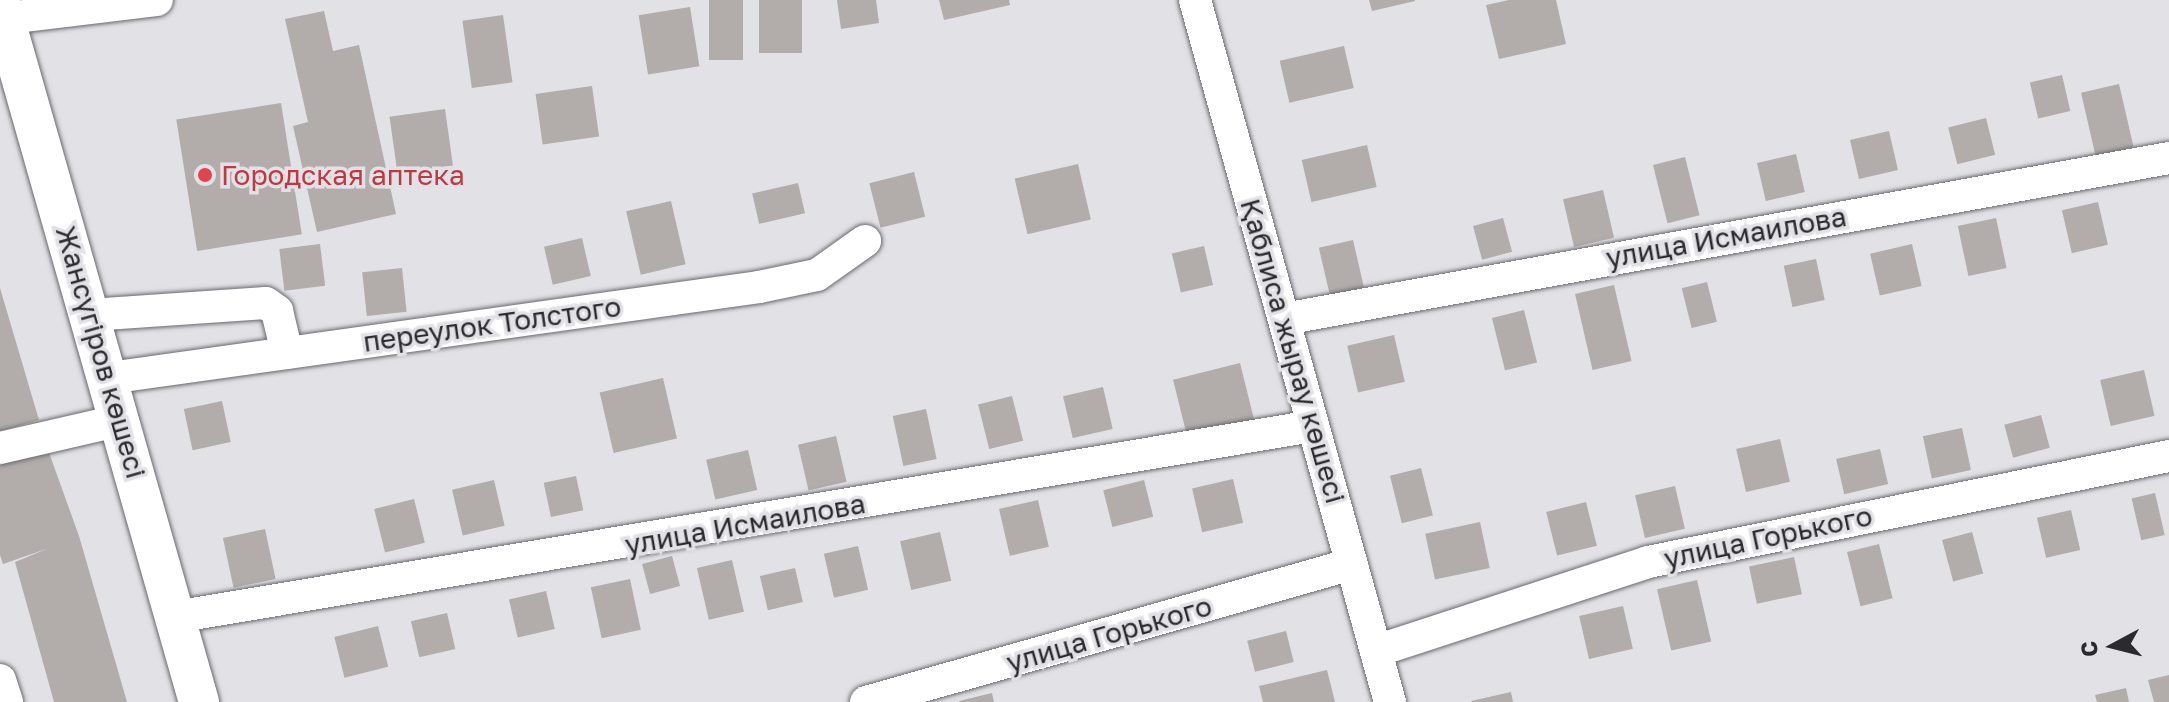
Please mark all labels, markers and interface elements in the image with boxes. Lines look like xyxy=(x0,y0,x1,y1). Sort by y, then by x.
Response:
place label: Городская аптека xyxy=(221,158,465,192)
marker: Городская аптека xyxy=(196,166,214,184)
street label: Қаблиса жырау көшесі xyxy=(1233,195,1353,507)
street label: улица Исмаилова xyxy=(1603,199,1849,275)
street label: Жансүгіров көшесі xyxy=(49,222,153,482)
street label: переулок Толстого xyxy=(361,289,623,359)
street label: улица Исмаилова xyxy=(622,486,868,562)
street label: улица Горького xyxy=(1661,499,1875,575)
street label: улица Горького xyxy=(1002,589,1216,679)
north arrow xyxy=(2073,606,2153,686)
text: С xyxy=(2074,640,2103,658)

